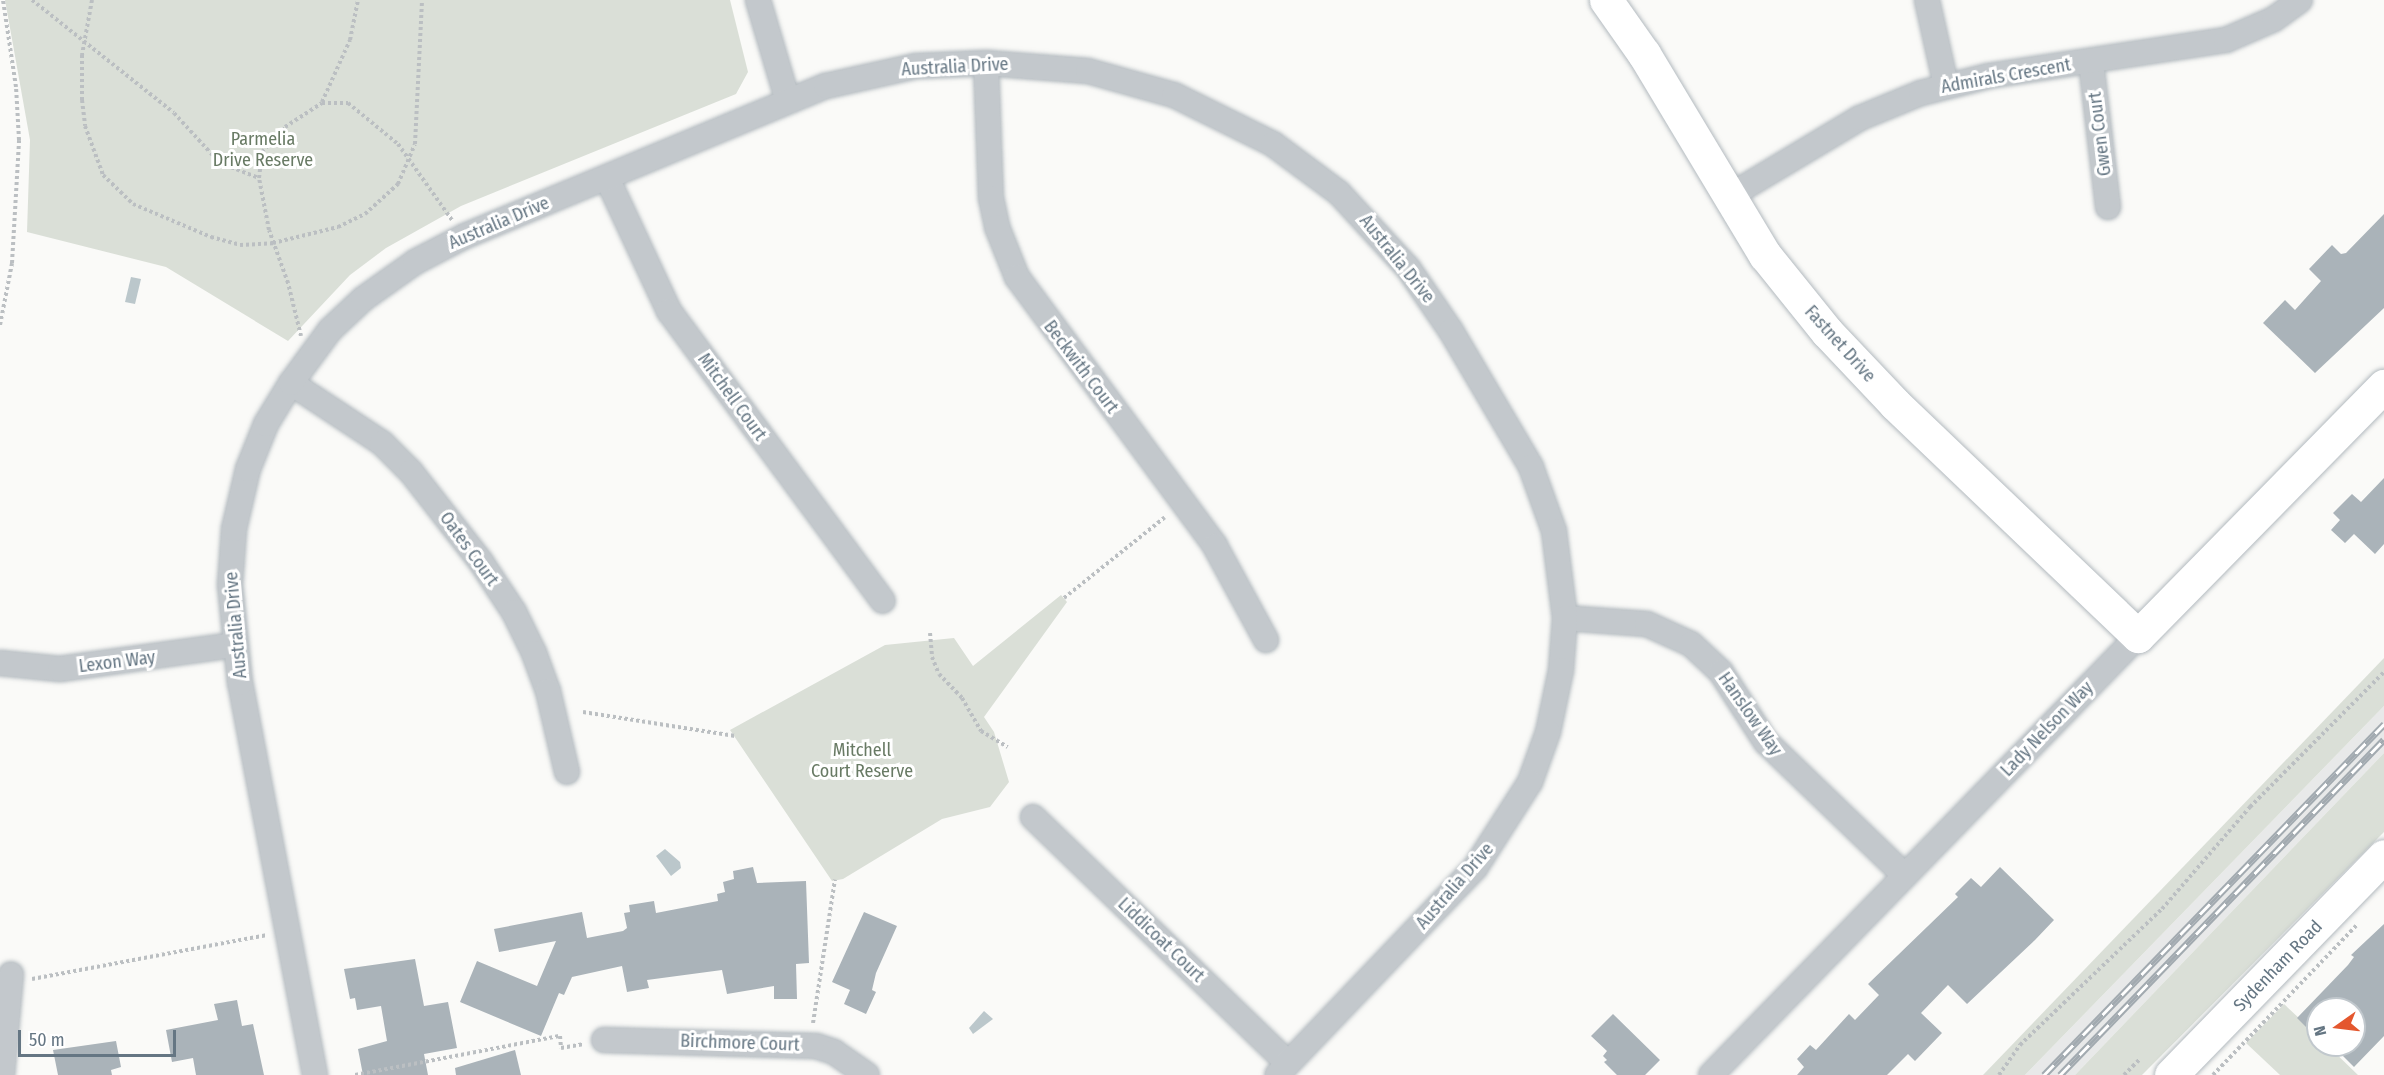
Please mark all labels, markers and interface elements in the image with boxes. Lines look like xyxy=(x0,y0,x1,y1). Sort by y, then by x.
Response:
street label: Australia Drive xyxy=(901,53,1009,81)
street label: Admirals Crescent xyxy=(1939,54,2073,98)
street label: Gwen Court xyxy=(2084,91,2116,177)
park label: Parmelia Drive Reserve xyxy=(213,129,313,172)
street label: Australia Drive xyxy=(445,192,553,254)
street label: Australia Drive xyxy=(1355,211,1439,307)
street label: Fastnet Drive xyxy=(1800,301,1880,387)
street label: Beckwith Court xyxy=(1039,316,1123,418)
street label: Mitchell Court xyxy=(693,349,771,445)
street label: Oates Court xyxy=(435,508,503,590)
street label: Australia Drive xyxy=(221,571,251,679)
street label: Lexon Way xyxy=(78,647,156,677)
street label: Hanslow Way xyxy=(1713,668,1787,760)
street label: Lady Nelson Way xyxy=(1996,677,2098,781)
park label: Mitchell Court Reserve xyxy=(811,740,913,783)
street label: Australia Drive xyxy=(1412,838,1498,934)
street label: Liddicoat Court xyxy=(1113,893,1209,987)
street label: Sydenham Road xyxy=(2229,916,2327,1016)
north arrow xyxy=(2306,997,2366,1057)
scale bar xyxy=(21,1018,178,1056)
text: N xyxy=(2310,1024,2330,1038)
text: 50 m xyxy=(29,1029,65,1051)
street label: Birchmore Court xyxy=(680,1030,800,1056)

